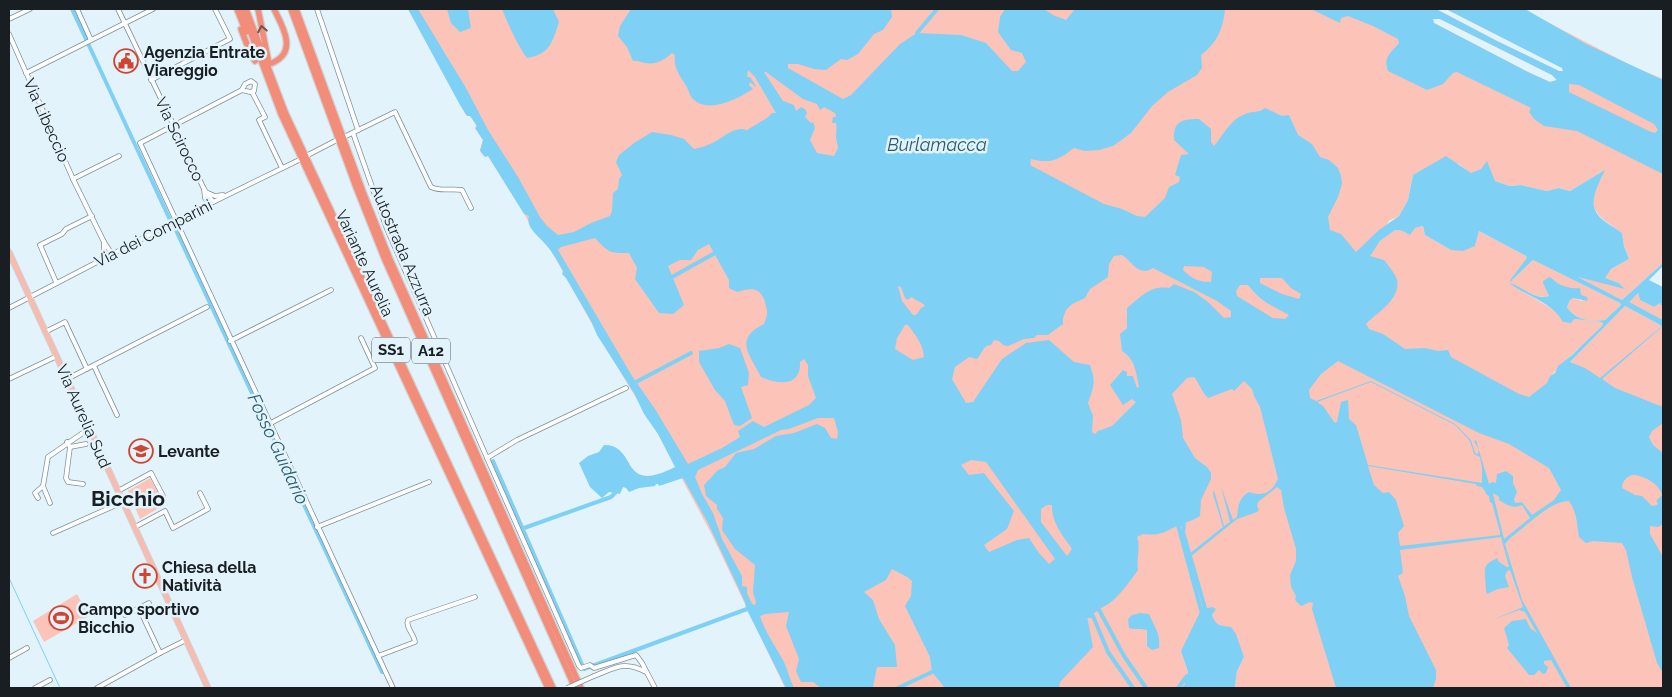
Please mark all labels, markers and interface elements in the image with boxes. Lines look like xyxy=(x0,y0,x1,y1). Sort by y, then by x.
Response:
one-way arrow xyxy=(258,24,268,33)
place label: Agenzia Entrate Viareggio xyxy=(144,43,266,80)
public building icon: Agenzia Entrate Viareggio xyxy=(113,48,139,74)
street label: Via Libeccio xyxy=(20,75,73,165)
street label: Via Scirocco xyxy=(151,94,208,184)
water label: Burlamacca xyxy=(887,134,987,155)
street label: Autostrada Azzurra xyxy=(366,182,439,319)
street label: Via dei Comparini xyxy=(91,196,215,271)
street label: Variante Aurelia xyxy=(332,207,398,320)
road number: SS1 xyxy=(372,338,410,362)
road number: A12 xyxy=(412,338,450,364)
street label: Via Aurelia Sud xyxy=(52,361,115,471)
water label: Fosso Guidario xyxy=(244,390,313,508)
school or university icon: Levante xyxy=(128,438,154,464)
place label: Levante xyxy=(158,442,220,461)
district label: Bicchio xyxy=(91,486,165,511)
place label: Chiesa della Natività xyxy=(162,558,256,595)
church icon: Chiesa della Natività xyxy=(132,563,158,589)
place label: Campo sportivo Bicchio xyxy=(78,600,199,637)
sports icon: Campo sportivo Bicchio xyxy=(48,605,74,631)

